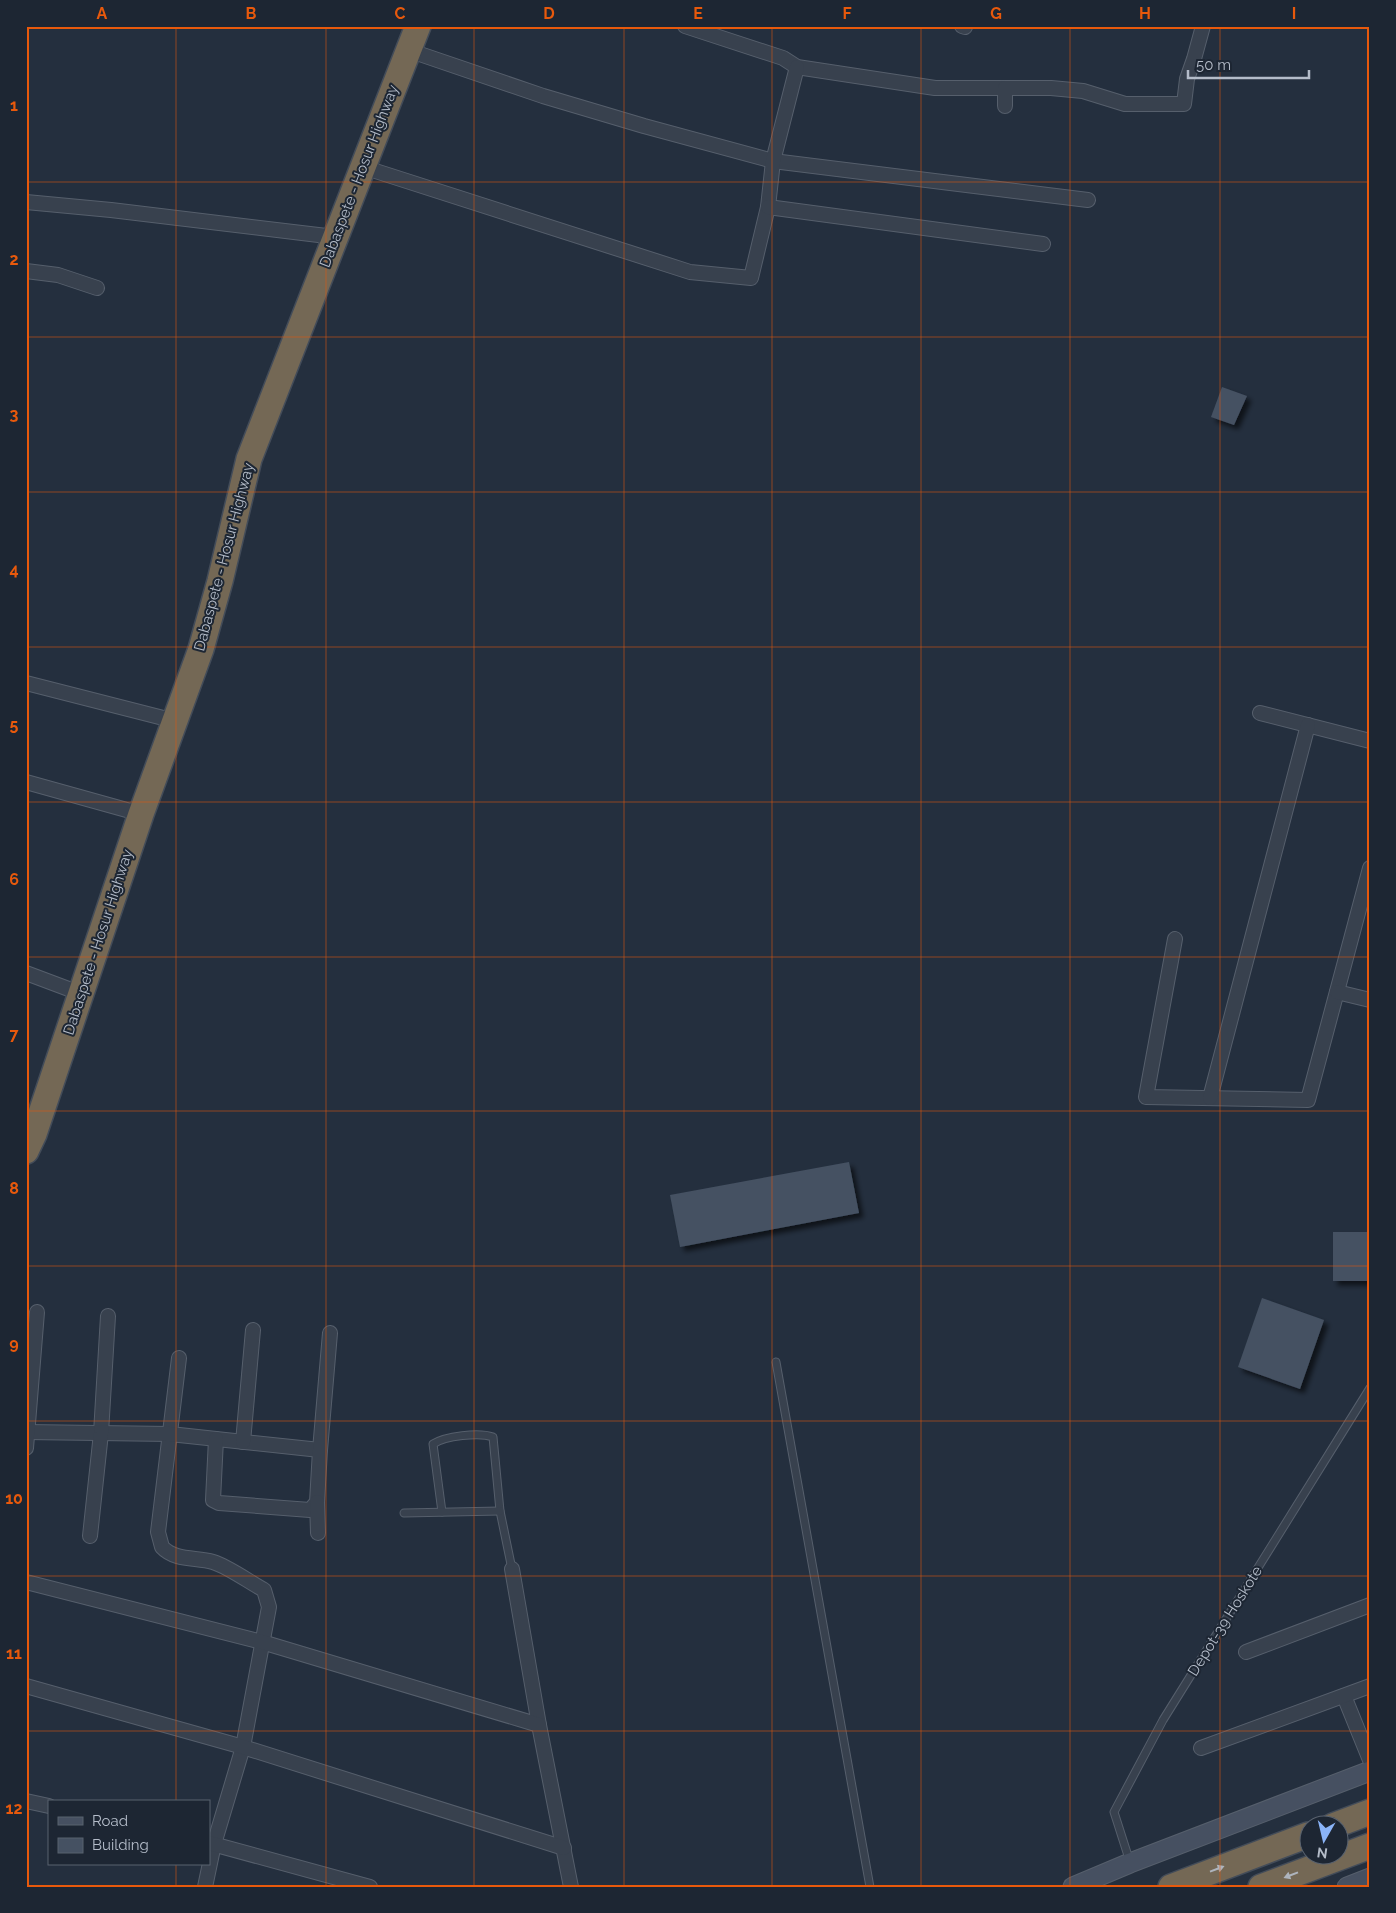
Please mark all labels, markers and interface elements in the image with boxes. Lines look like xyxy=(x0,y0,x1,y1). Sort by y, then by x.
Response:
text: A xyxy=(97,4,108,23)
text: B xyxy=(246,4,257,23)
text: C xyxy=(395,4,406,23)
text: D xyxy=(543,4,555,23)
text: E xyxy=(693,4,703,23)
text: F xyxy=(842,4,852,23)
text: G xyxy=(990,4,1002,23)
text: H xyxy=(1139,4,1151,23)
text: I xyxy=(1292,4,1296,23)
scale bar xyxy=(1188,48,1310,80)
text: 50 m xyxy=(1196,56,1231,74)
street label: Dabaspete - Hosur Highway xyxy=(316,82,402,270)
text: 1 xyxy=(10,96,18,115)
text: 2 xyxy=(9,250,19,269)
text: 3 xyxy=(10,405,19,424)
street label: Dabaspete - Hosur Highway xyxy=(190,461,258,653)
text: 4 xyxy=(9,560,19,579)
text: 5 xyxy=(10,715,19,734)
street label: Dabaspete - Hosur Highway xyxy=(59,847,137,1037)
text: 6 xyxy=(9,870,19,889)
text: 7 xyxy=(10,1025,19,1044)
text: 8 xyxy=(9,1179,19,1198)
text: 9 xyxy=(9,1334,19,1353)
text: 10 xyxy=(5,1489,23,1508)
street label: Depot-39 Hoskote xyxy=(1184,1563,1266,1679)
text: 11 xyxy=(6,1644,22,1663)
text: 12 xyxy=(6,1799,22,1818)
legend xyxy=(48,1800,210,1866)
text: Road xyxy=(92,1812,128,1830)
north arrow xyxy=(1298,1816,1348,1866)
text: Building xyxy=(92,1836,149,1854)
text: N xyxy=(1316,1844,1329,1862)
one-way arrow xyxy=(1210,1865,1224,1873)
one-way arrow xyxy=(1284,1872,1299,1879)

